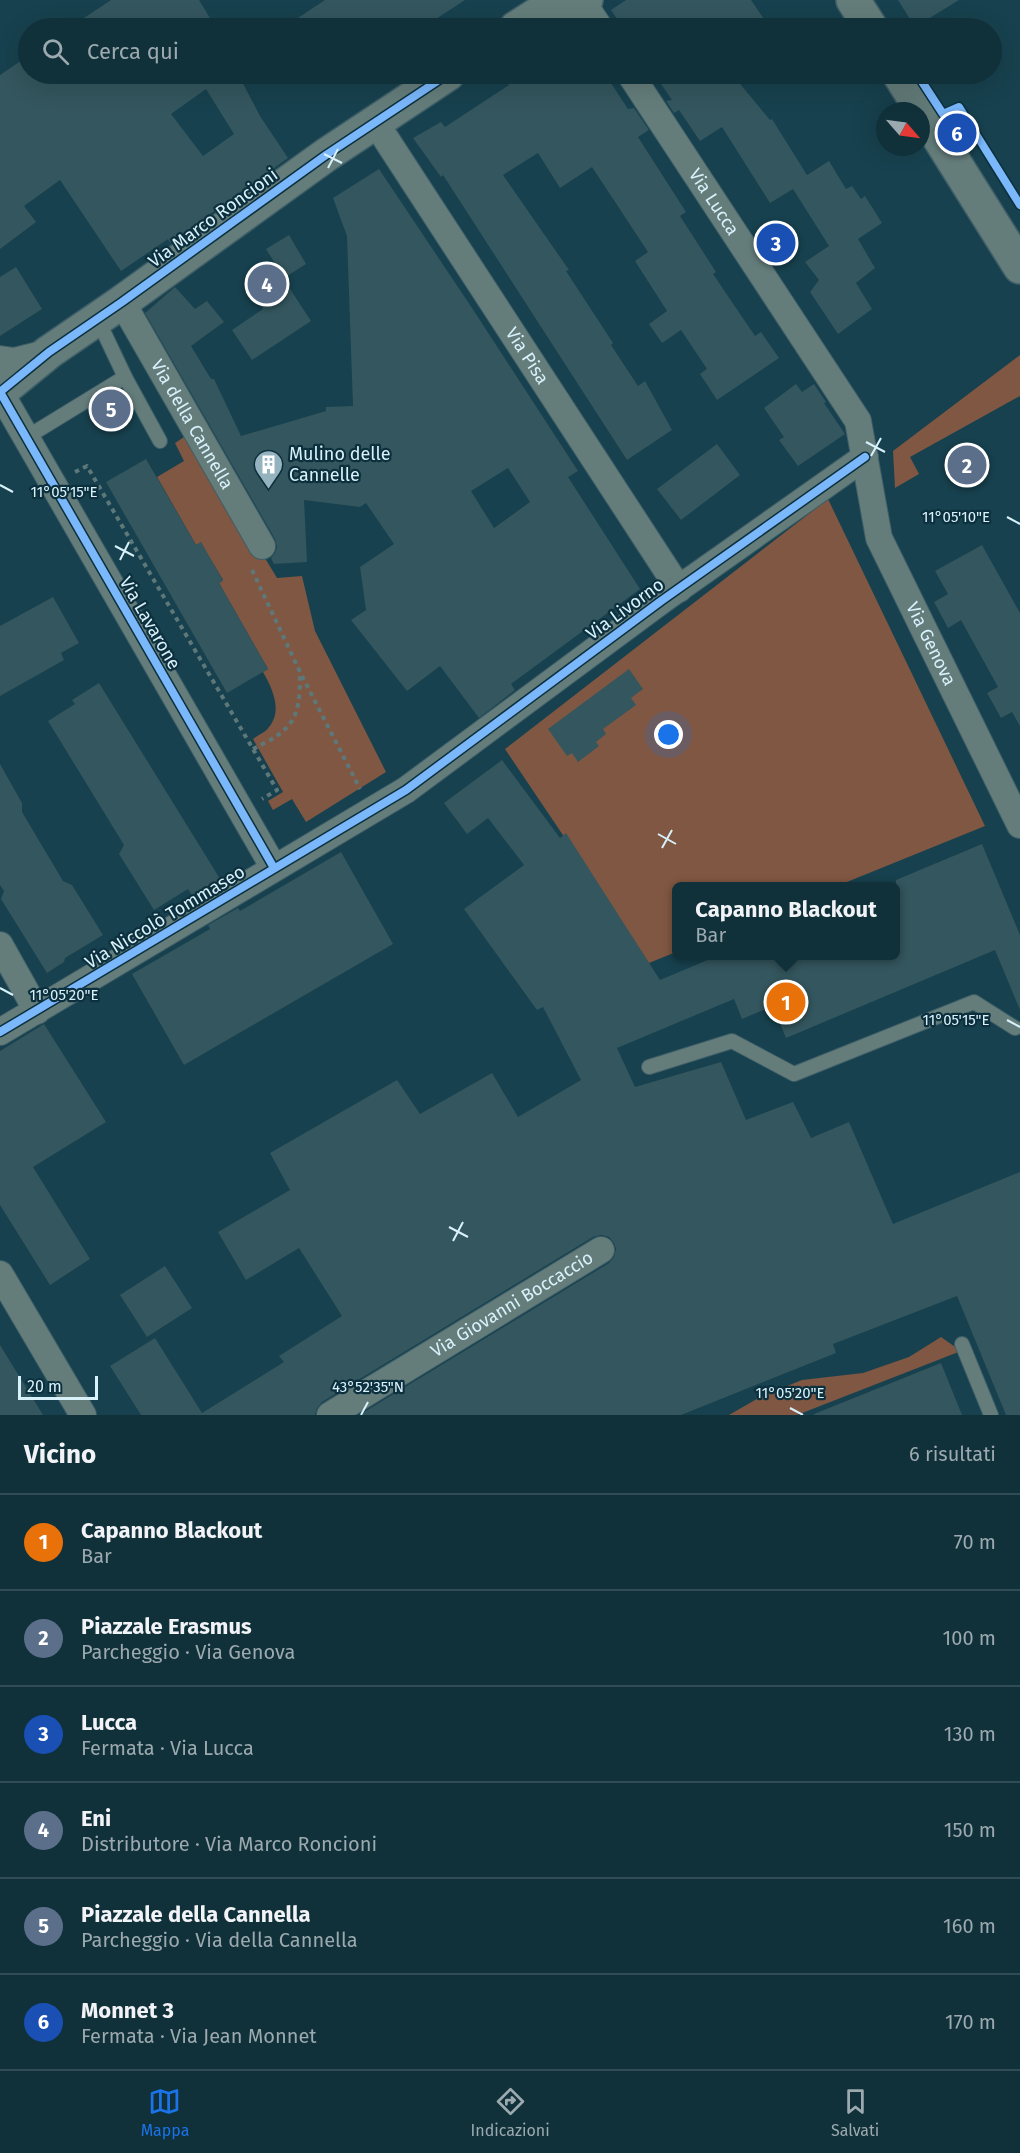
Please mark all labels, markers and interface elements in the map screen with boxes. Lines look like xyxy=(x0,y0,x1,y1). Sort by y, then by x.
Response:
search box xyxy=(18,18,1002,84)
icon: search xyxy=(39,35,72,68)
text: Cerca qui xyxy=(87,38,179,65)
north arrow xyxy=(876,102,930,156)
pin: 6 xyxy=(938,110,976,156)
street label: Via Marco Roncioni xyxy=(144,164,282,272)
street label: Via Lucca xyxy=(684,164,744,239)
pin: 3 xyxy=(756,220,796,266)
pin: 4 xyxy=(248,262,286,306)
street label: Via Pisa xyxy=(501,323,554,388)
street label: Via della Cannella xyxy=(146,355,238,493)
pin: 5 xyxy=(92,386,130,432)
pin: 2 xyxy=(948,442,986,488)
place label: Mulino delle Cannelle xyxy=(289,443,391,486)
building icon: Mulino delle Cannelle xyxy=(252,448,284,490)
text: 11°05'15"E xyxy=(31,483,97,501)
text: 11°05'10"E xyxy=(922,508,990,526)
street label: Via Lavarone xyxy=(115,573,185,673)
street label: Via Livorno xyxy=(582,573,668,645)
street label: Via Genova xyxy=(901,598,961,689)
your location xyxy=(654,720,683,749)
street label: Via Niccolò Tommaseo xyxy=(81,861,249,973)
popup xyxy=(672,882,900,960)
text: Capanno Blackout xyxy=(695,896,877,923)
text: Bar xyxy=(695,923,726,947)
pin: 1 xyxy=(766,980,806,1024)
text: 11°05'20"E xyxy=(29,986,99,1004)
text: 11°05'15"E xyxy=(923,1011,989,1029)
street label: Via Giovanni Boccaccio xyxy=(427,1246,597,1362)
scale bar xyxy=(18,1373,98,1400)
text: 20 m xyxy=(27,1377,62,1396)
text: 43°52'35"N xyxy=(332,1378,404,1396)
text: 11°05'20"E xyxy=(755,1384,825,1402)
text: Vicino xyxy=(24,1439,96,1470)
text: 6 risultati xyxy=(909,1442,996,1466)
text: Capanno Blackout xyxy=(81,1517,262,1544)
text: 1 xyxy=(39,1530,48,1554)
text: 70 m xyxy=(954,1530,996,1554)
text: Bar xyxy=(81,1544,112,1568)
text: Piazzale Erasmus xyxy=(81,1613,252,1640)
text: 2 xyxy=(38,1626,49,1650)
text: 100 m xyxy=(943,1626,996,1650)
text: Parcheggio · Via Genova xyxy=(81,1640,295,1664)
text: Lucca xyxy=(81,1709,137,1736)
text: 3 xyxy=(38,1722,49,1746)
text: 130 m xyxy=(944,1722,996,1746)
text: Fermata · Via Lucca xyxy=(81,1736,254,1760)
text: Eni xyxy=(81,1805,111,1832)
text: 4 xyxy=(38,1818,49,1842)
text: 150 m xyxy=(944,1818,996,1842)
text: Distributore · Via Marco Roncioni xyxy=(81,1832,377,1856)
text: Piazzale della Cannella xyxy=(81,1901,311,1928)
text: 5 xyxy=(38,1914,49,1938)
text: 160 m xyxy=(943,1914,996,1938)
text: Parcheggio · Via della Cannella xyxy=(81,1928,358,1952)
text: Monnet 3 xyxy=(81,1997,174,2024)
text: 6 xyxy=(38,2010,49,2034)
text: 170 m xyxy=(945,2010,996,2034)
text: Fermata · Via Jean Monnet xyxy=(81,2024,317,2048)
tab: Mappa xyxy=(141,2085,189,2140)
tab: Indicazioni xyxy=(471,2085,550,2140)
tab: Salvati xyxy=(831,2085,879,2140)

